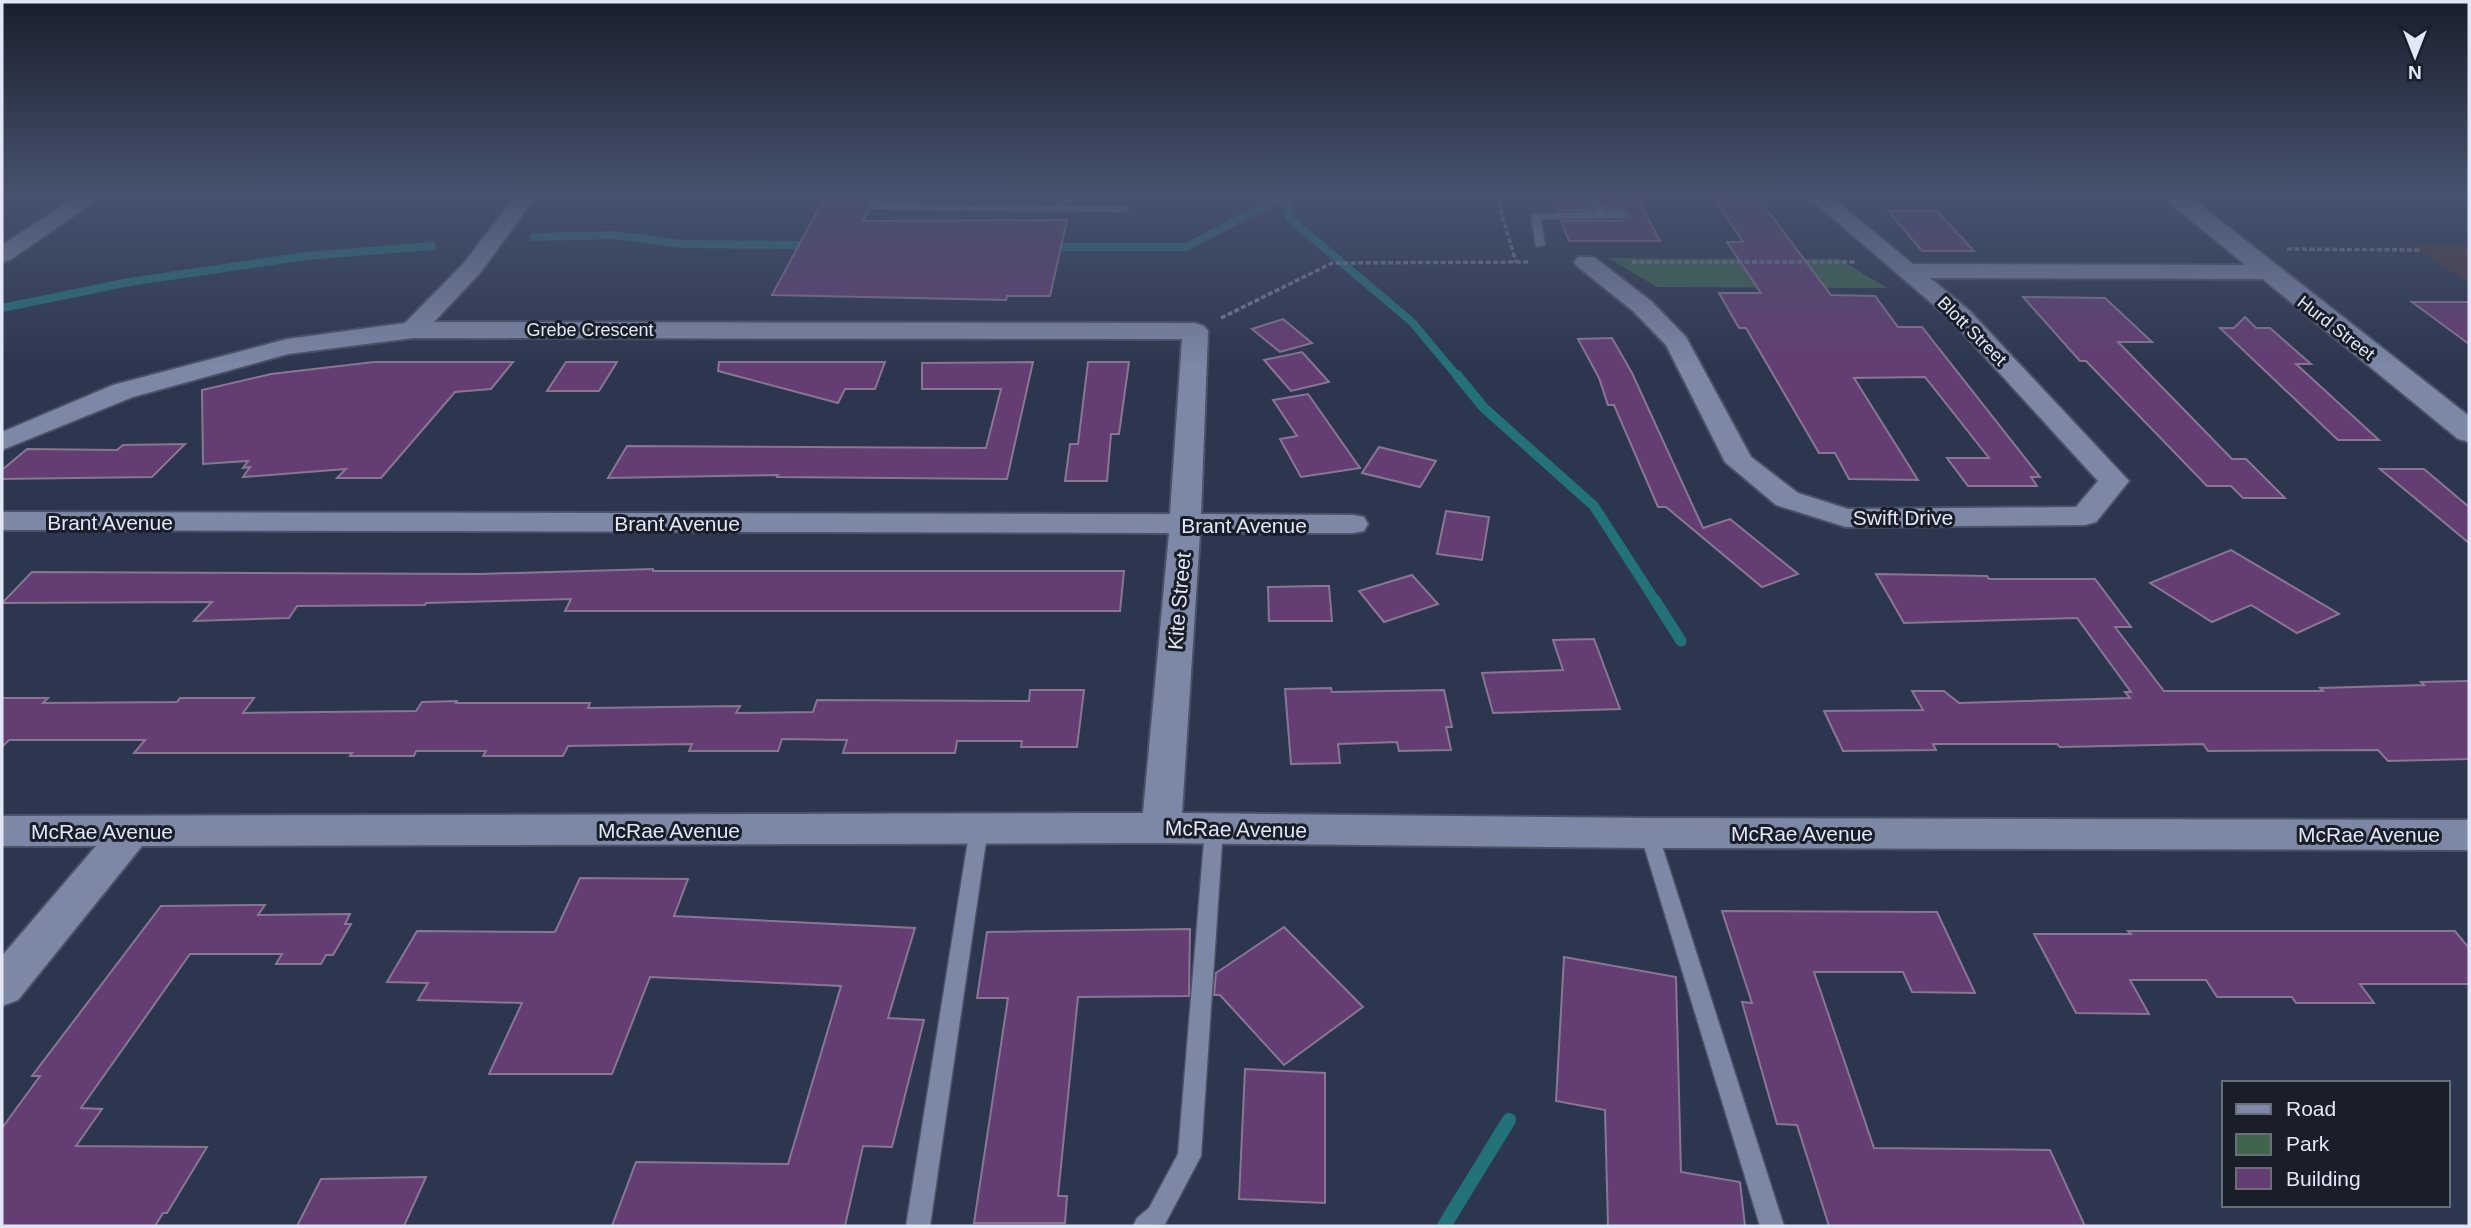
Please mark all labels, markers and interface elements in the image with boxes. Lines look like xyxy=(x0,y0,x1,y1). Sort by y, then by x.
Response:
north arrow xyxy=(2380,21,2450,91)
text: N xyxy=(2408,62,2422,83)
street label: Blott Street xyxy=(1933,292,2011,370)
street label: Hurd Street xyxy=(2294,292,2378,364)
street label: Grebe Crescent xyxy=(526,320,654,340)
street label: Swift Drive xyxy=(1853,506,1953,529)
street label: Brant Avenue xyxy=(47,511,173,534)
street label: Brant Avenue xyxy=(614,512,740,535)
street label: Brant Avenue xyxy=(1181,514,1307,537)
street label: Kite Street xyxy=(1163,551,1195,651)
street label: McRae Avenue xyxy=(1165,816,1307,842)
street label: McRae Avenue xyxy=(598,819,740,842)
street label: McRae Avenue xyxy=(31,820,173,843)
street label: McRae Avenue xyxy=(1731,822,1873,845)
street label: McRae Avenue xyxy=(2298,823,2440,846)
legend xyxy=(2222,1081,2450,1207)
text: Road xyxy=(2286,1097,2336,1120)
text: Park xyxy=(2286,1132,2330,1155)
text: Building xyxy=(2286,1167,2361,1190)

